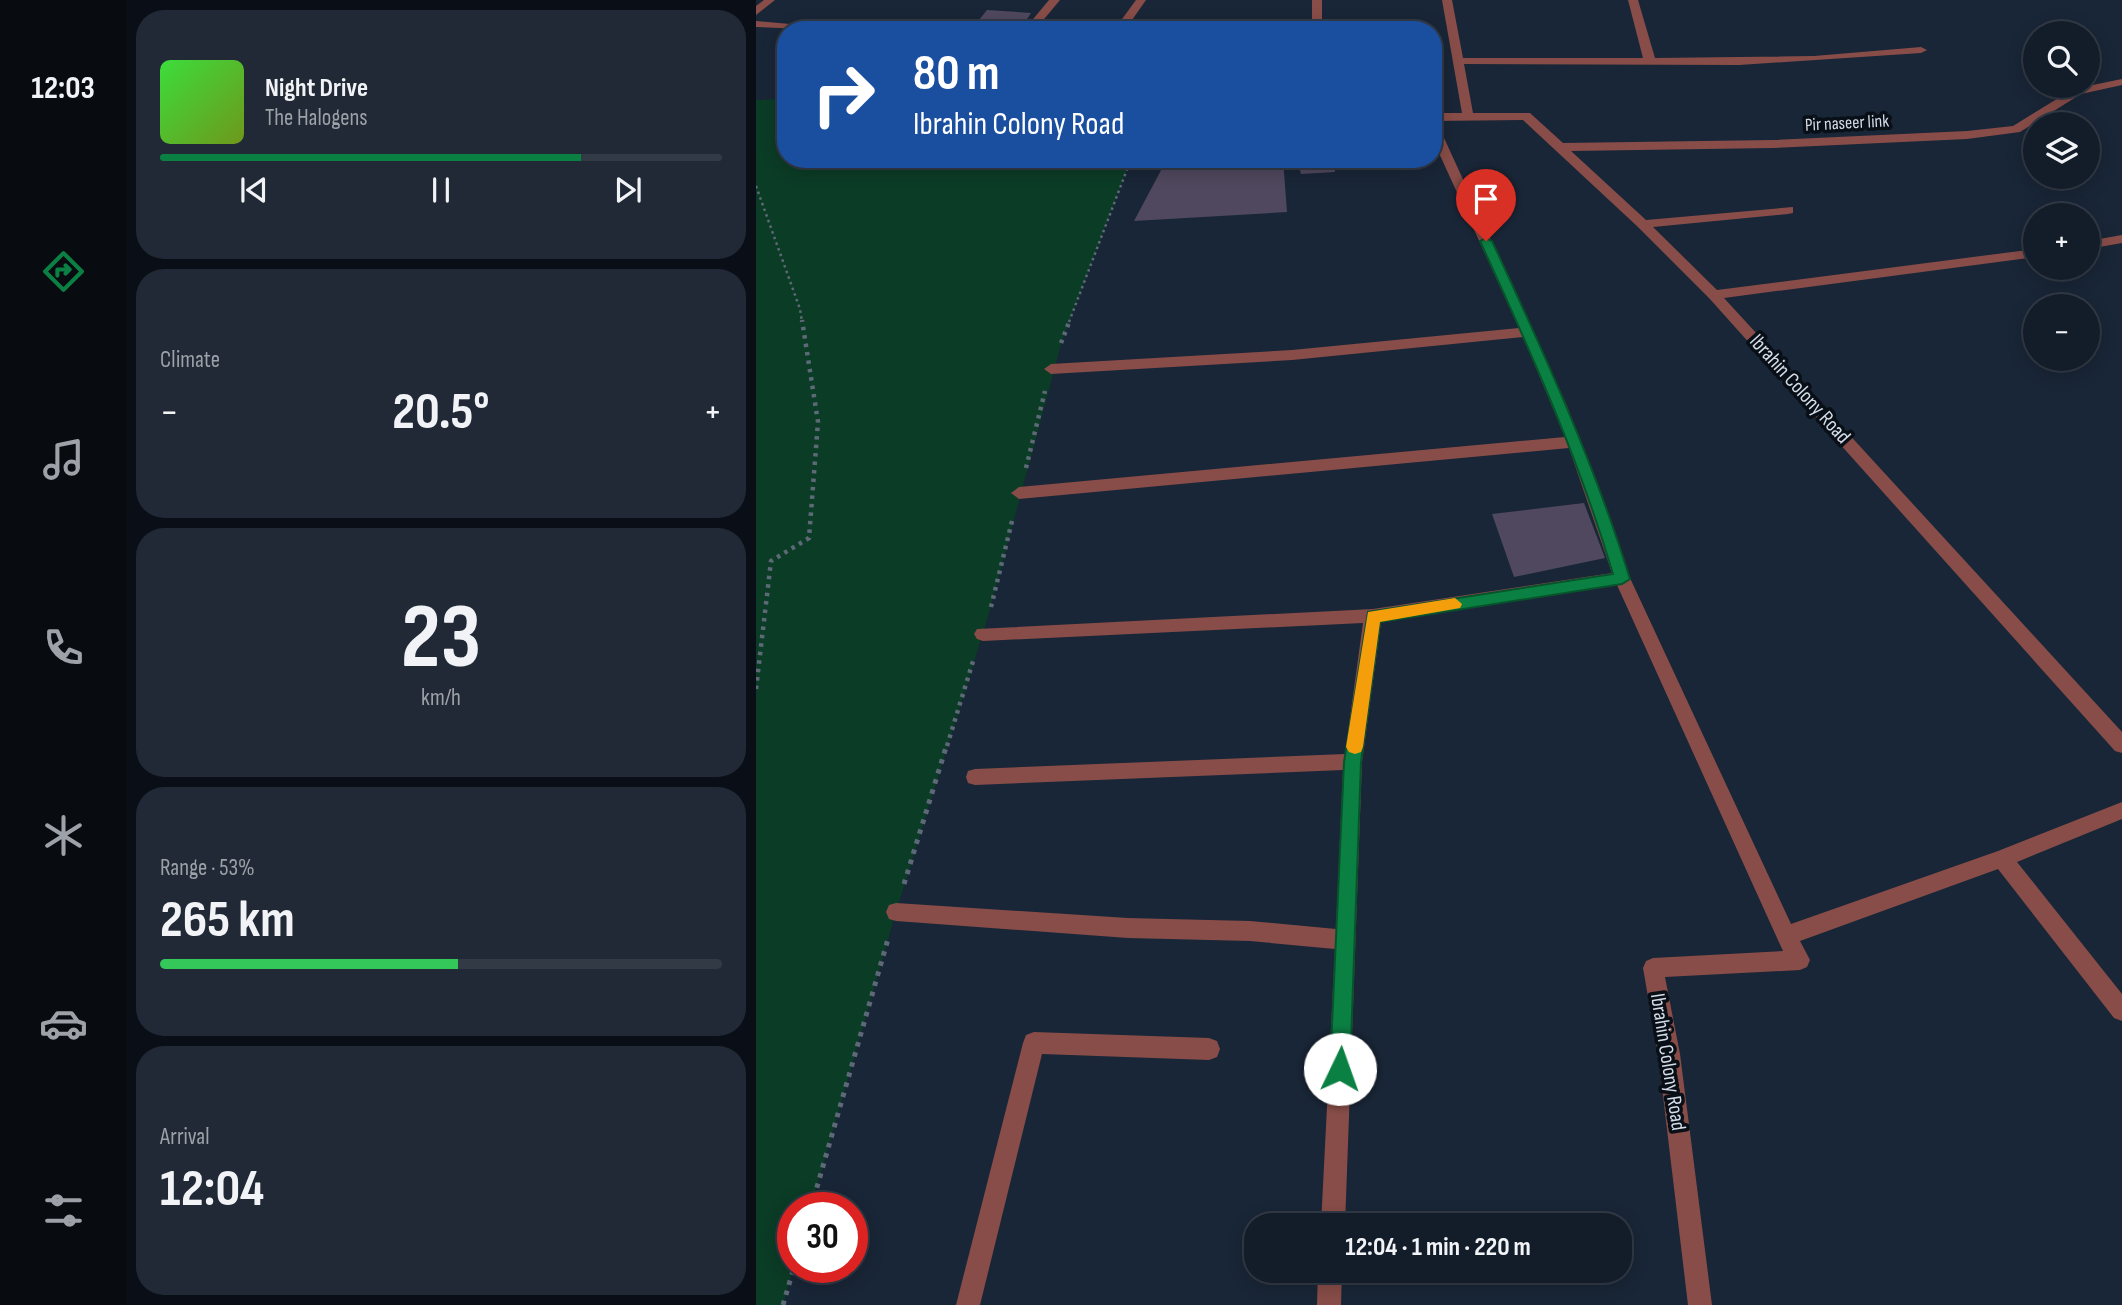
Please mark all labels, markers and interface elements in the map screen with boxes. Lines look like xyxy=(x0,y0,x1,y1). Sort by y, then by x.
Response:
map controls xyxy=(2023,21,2100,371)
button: search xyxy=(2023,21,2100,98)
text: 80 m xyxy=(913,45,1000,104)
icon: right xyxy=(798,49,889,140)
text: 12:03 xyxy=(31,69,95,108)
text: Night Drive xyxy=(265,73,368,104)
text: The Halogens xyxy=(265,104,368,132)
text: Ibrahin Colony Road xyxy=(913,105,1124,144)
street label: Pir naseer link xyxy=(1804,110,1890,136)
button: layers xyxy=(2023,112,2100,189)
pin xyxy=(1456,169,1516,241)
icon: previous xyxy=(235,171,273,209)
icon: pause xyxy=(422,171,460,209)
icon: next xyxy=(609,171,647,209)
icon: arrive xyxy=(1467,180,1505,218)
button: + xyxy=(2023,203,2100,280)
icon: directions xyxy=(39,247,88,296)
button: − xyxy=(2023,294,2100,371)
street label: Ibrahin Colony Road xyxy=(1744,329,1856,449)
text: Climate xyxy=(160,346,220,374)
text: 20.5° xyxy=(392,381,490,444)
text: − xyxy=(160,390,179,435)
text: + xyxy=(703,390,722,435)
icon: music xyxy=(39,435,88,484)
text: 23 xyxy=(401,584,481,693)
icon: phone xyxy=(39,623,88,672)
text: km/h xyxy=(421,684,461,712)
icon: climate xyxy=(39,811,88,860)
text: Range · 53% xyxy=(160,854,255,882)
text: 265 km xyxy=(160,889,295,952)
street label: Ibrahin Colony Road xyxy=(1645,992,1691,1132)
icon: car xyxy=(39,999,88,1048)
position arrow xyxy=(1303,1032,1377,1106)
text: Arrival xyxy=(160,1123,209,1151)
text: 12:04 xyxy=(160,1158,264,1221)
icon: filters xyxy=(39,1186,88,1235)
speed limit sign: 30 xyxy=(777,1192,868,1283)
text: 12:04 · 1 min · 220 m xyxy=(1345,1232,1531,1263)

